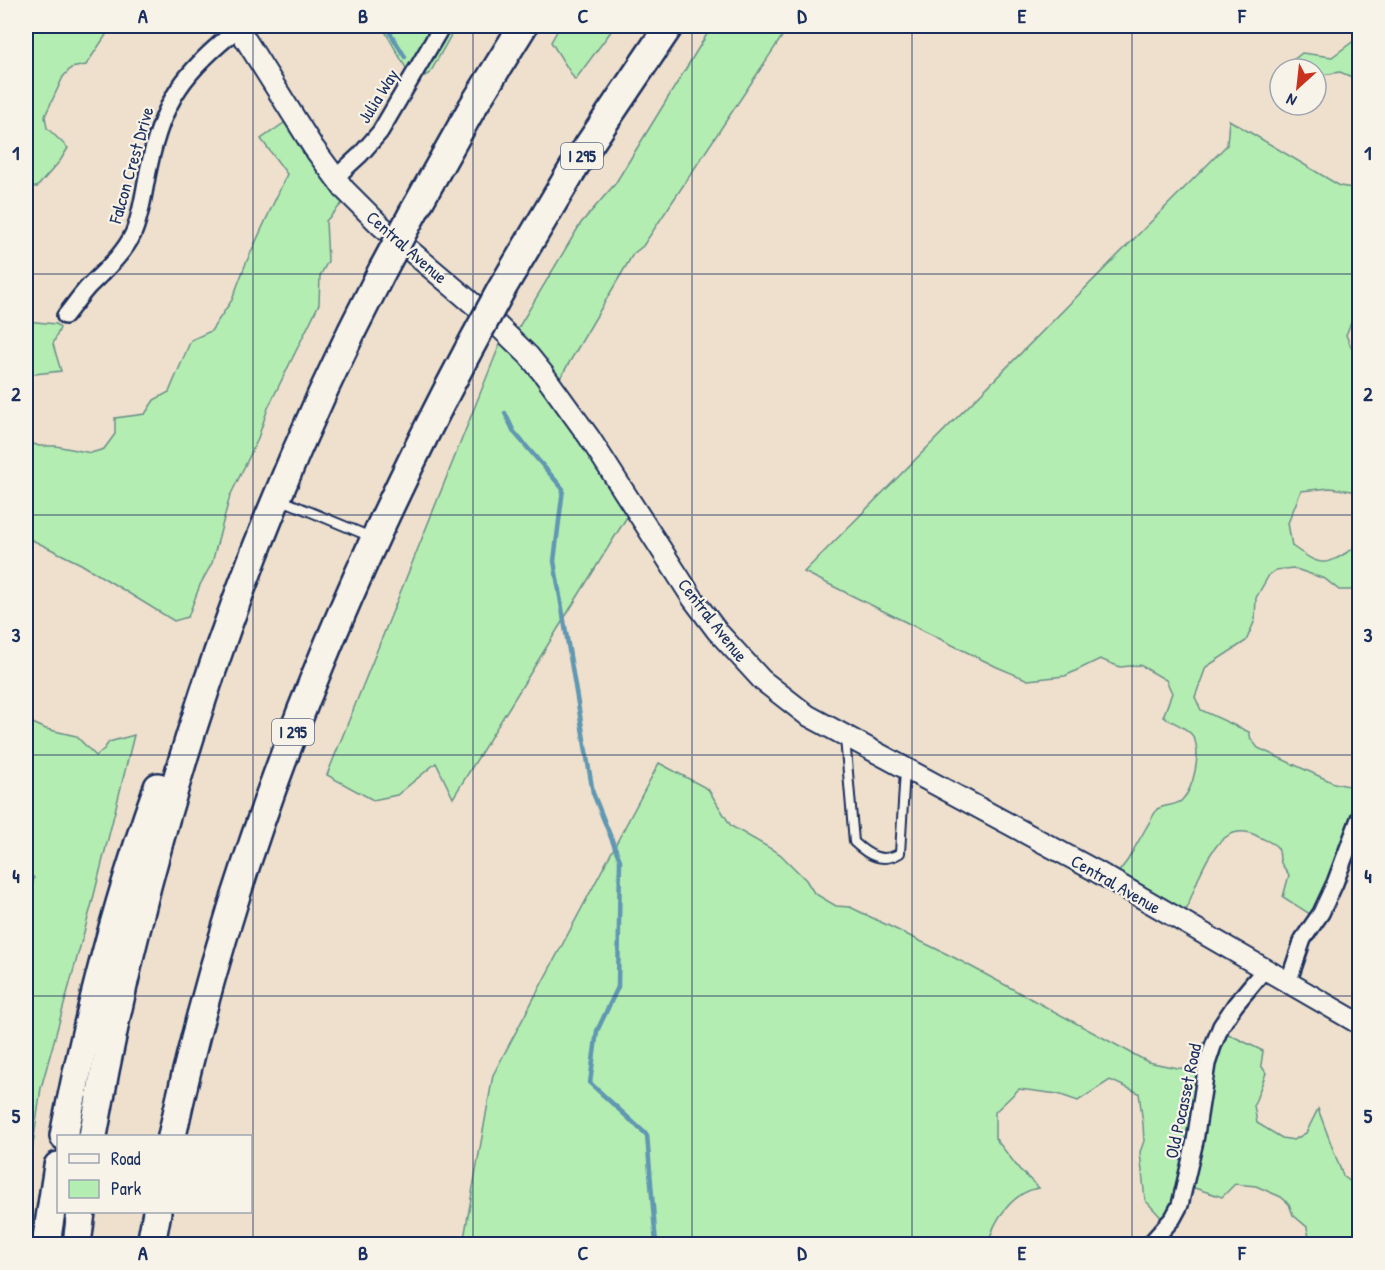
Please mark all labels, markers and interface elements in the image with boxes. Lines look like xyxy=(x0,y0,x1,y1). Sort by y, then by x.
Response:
text: A xyxy=(138,2,148,29)
text: B xyxy=(358,2,368,29)
text: C xyxy=(578,2,589,29)
text: D xyxy=(797,2,807,29)
text: E xyxy=(1018,2,1027,29)
text: F xyxy=(1237,2,1247,29)
north arrow xyxy=(1268,57,1328,117)
street label: Julia Way xyxy=(352,64,405,128)
text: N xyxy=(1282,88,1300,112)
street label: Falcon Crest Drive xyxy=(102,104,160,227)
text: 1 xyxy=(12,139,20,166)
text: 1 xyxy=(1364,139,1372,166)
road number: I 295 xyxy=(561,143,603,169)
street label: Central Avenue xyxy=(361,205,453,289)
text: 2 xyxy=(11,380,21,407)
text: 2 xyxy=(1363,380,1373,407)
street label: Central Avenue xyxy=(672,573,754,667)
text: 3 xyxy=(12,621,21,648)
text: 3 xyxy=(1364,621,1373,648)
road number: I 295 xyxy=(272,719,314,745)
street label: Central Avenue xyxy=(1066,848,1166,920)
text: 4 xyxy=(12,862,20,889)
text: 4 xyxy=(1364,862,1372,889)
street label: Old Pocasset Road xyxy=(1159,1041,1207,1161)
text: 5 xyxy=(12,1102,21,1129)
text: 5 xyxy=(1364,1102,1373,1129)
legend xyxy=(57,1135,252,1213)
text: Road xyxy=(111,1146,141,1171)
text: Park xyxy=(111,1176,142,1201)
text: A xyxy=(138,1239,148,1266)
text: B xyxy=(358,1239,368,1266)
text: C xyxy=(578,1239,589,1266)
text: D xyxy=(797,1239,807,1266)
text: E xyxy=(1018,1239,1027,1266)
text: F xyxy=(1237,1239,1247,1266)

